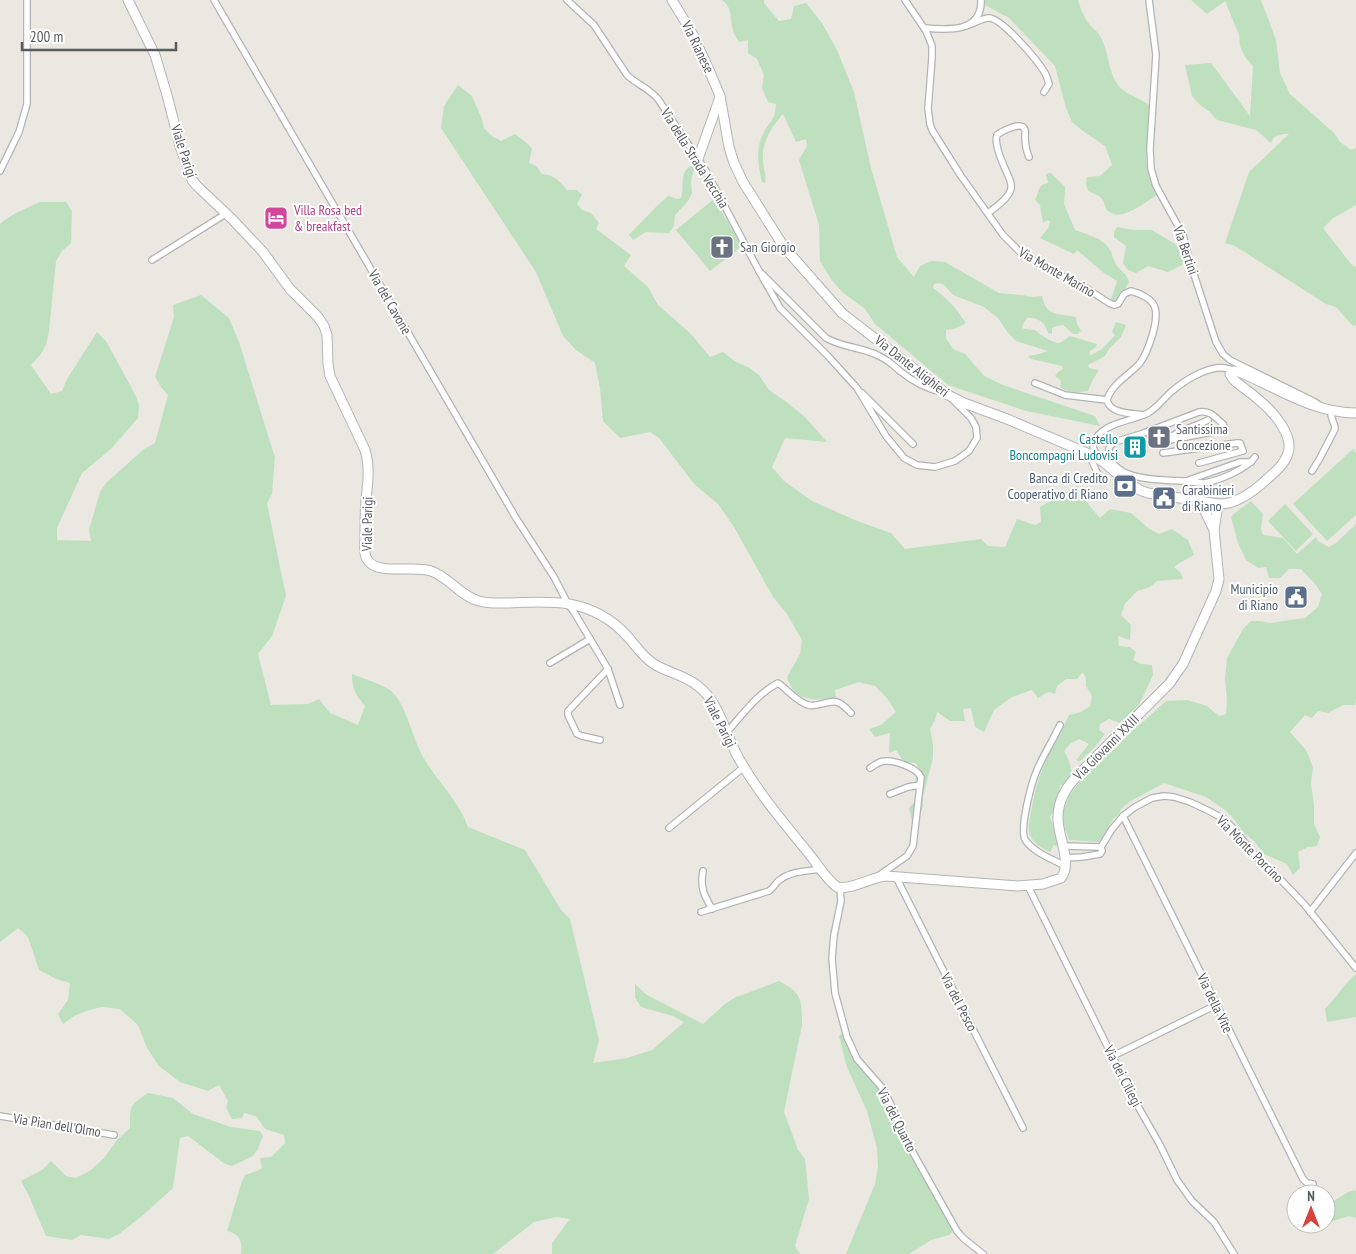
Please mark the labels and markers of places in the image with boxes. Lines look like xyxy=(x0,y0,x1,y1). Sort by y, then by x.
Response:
place label: Villa Rosa bed & breakfast xyxy=(293,201,362,235)
hotel icon: Villa Rosa bed & breakfast xyxy=(263,205,289,231)
church icon: San Giorgio xyxy=(709,234,735,260)
place label: San Giorgio xyxy=(740,238,796,256)
place label: Santissima Concezione xyxy=(1176,420,1231,454)
church icon: Santissima Concezione xyxy=(1146,424,1172,450)
place label: Castello Boncompagni Ludovisi xyxy=(1010,430,1118,464)
building icon: Castello Boncompagni Ludovisi xyxy=(1122,434,1148,460)
place label: Banca di Credito Cooperativo di Riano xyxy=(1008,469,1108,503)
bank icon: Banca di Credito Cooperativo di Riano xyxy=(1112,473,1138,499)
place label: Carabinieri di Riano xyxy=(1182,481,1234,515)
public building icon: Carabinieri di Riano xyxy=(1151,485,1177,511)
place label: Municipio di Riano xyxy=(1231,580,1278,614)
public building icon: Municipio di Riano xyxy=(1283,584,1309,610)

